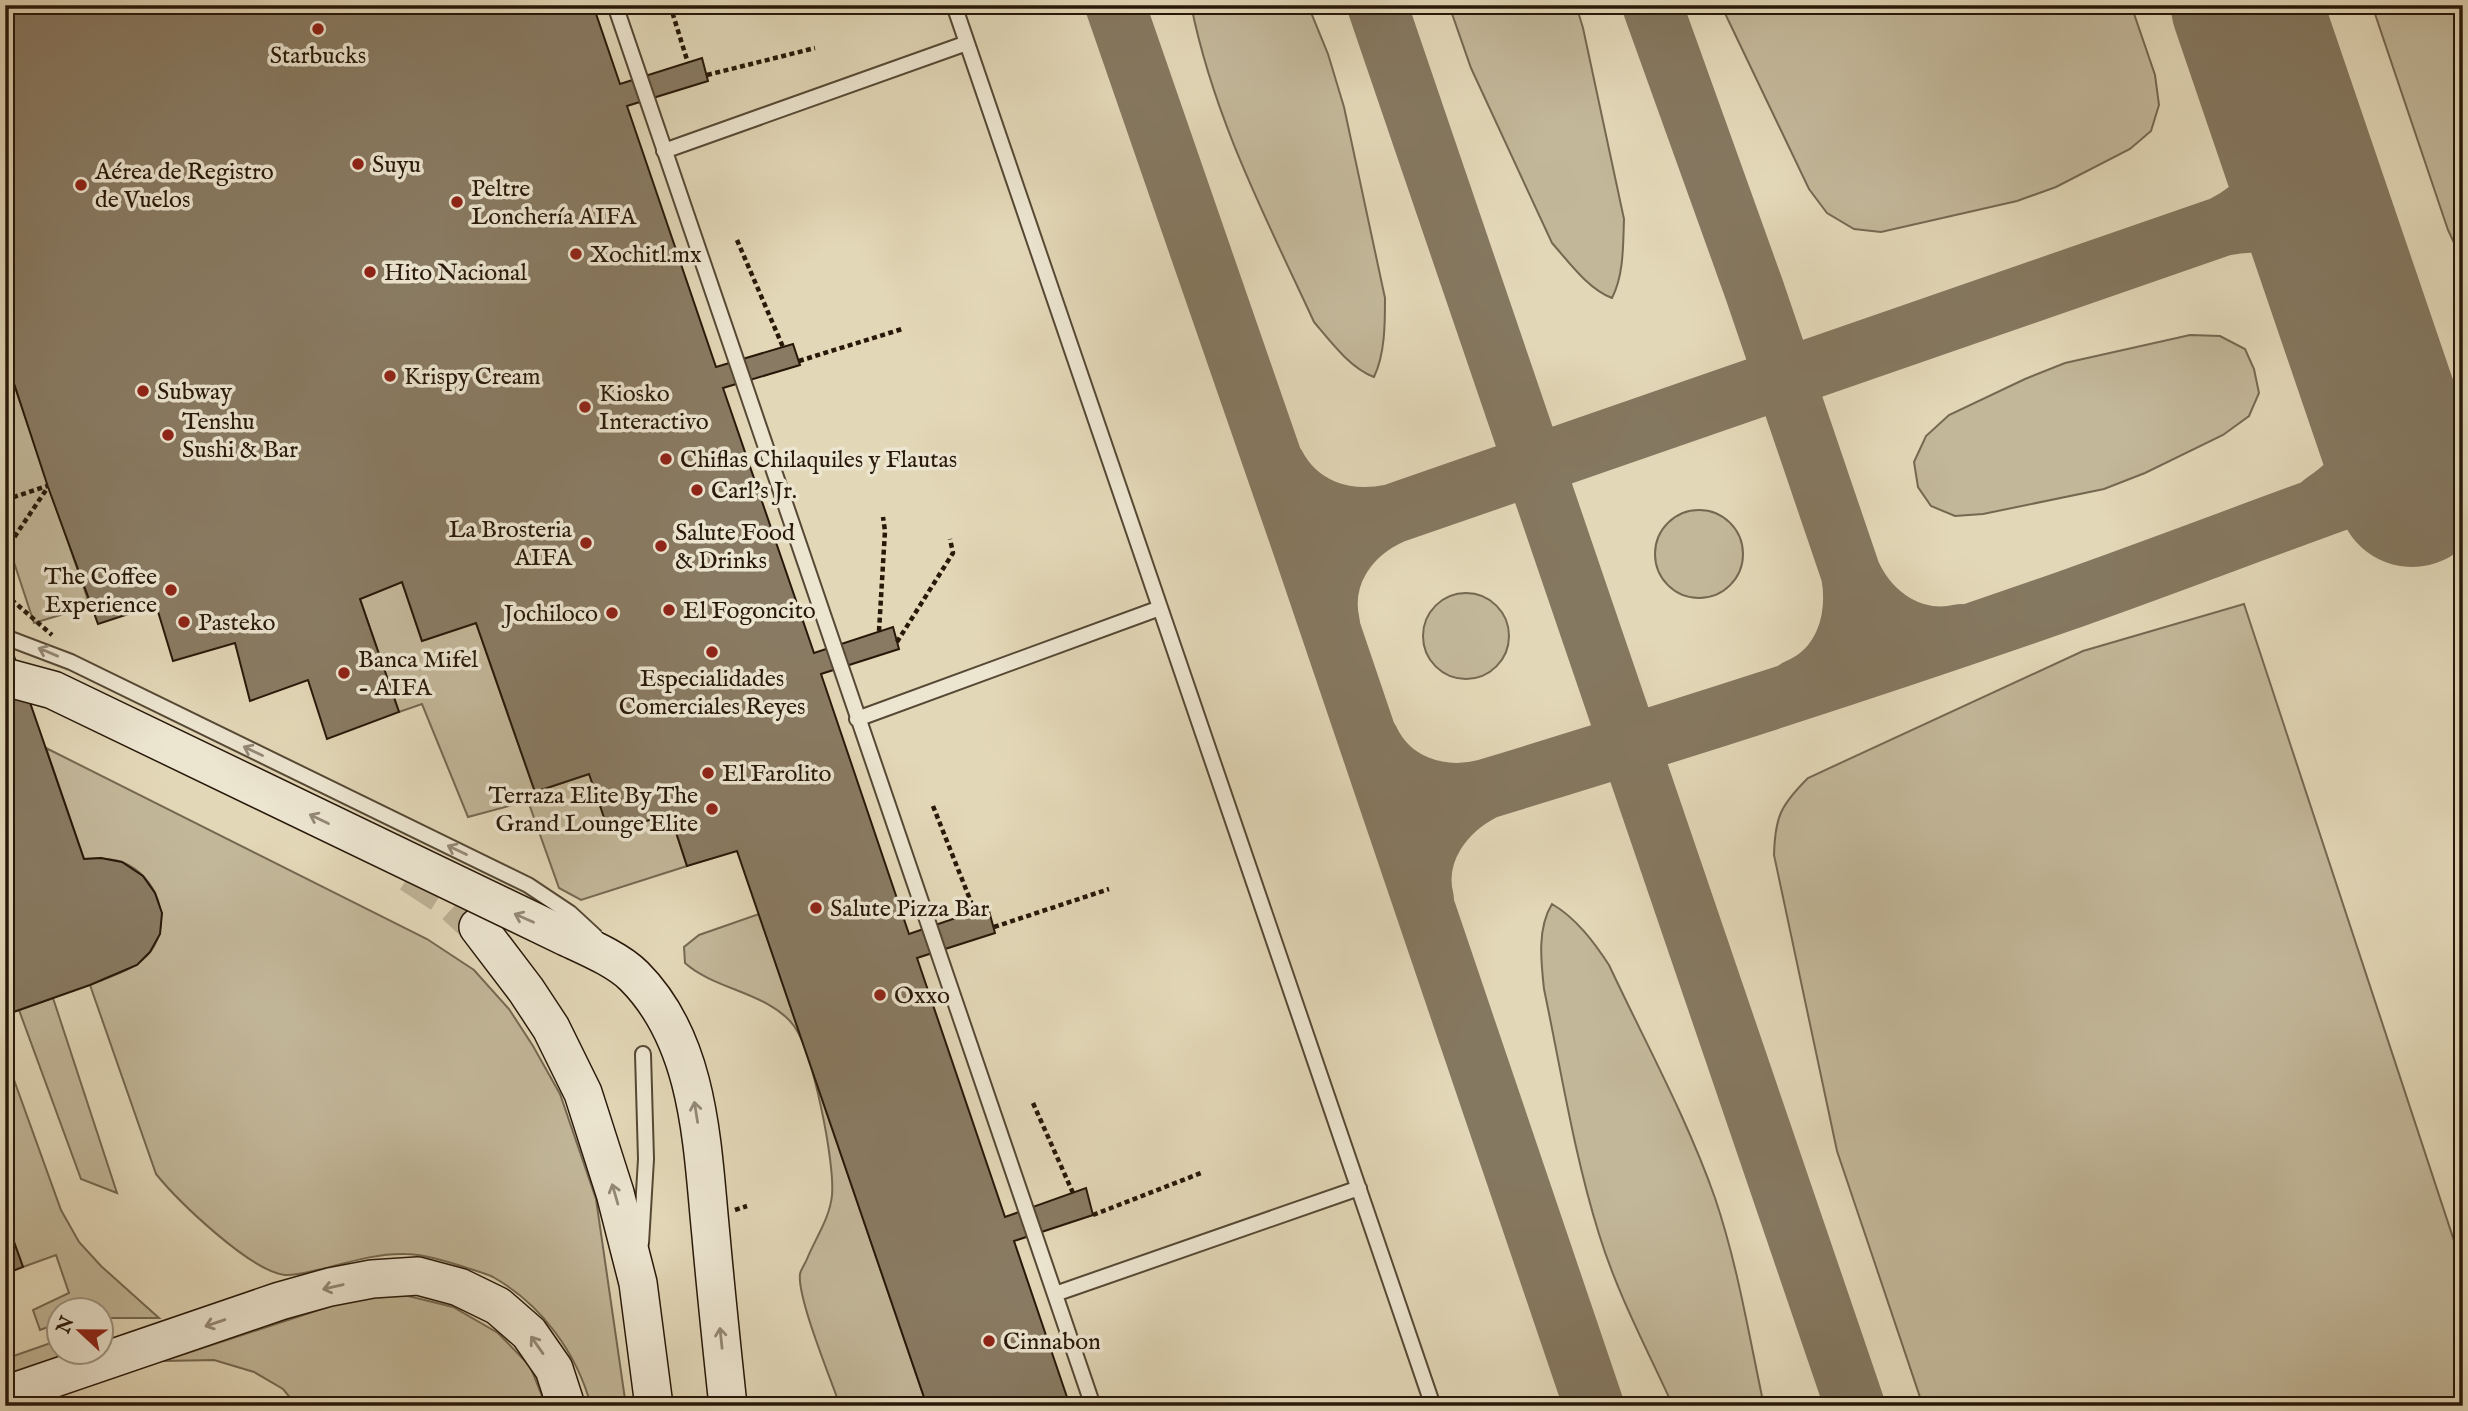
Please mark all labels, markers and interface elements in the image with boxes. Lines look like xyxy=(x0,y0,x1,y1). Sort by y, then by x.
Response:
marker: Starbucks xyxy=(310,21,326,37)
place label: Starbucks xyxy=(270,41,366,72)
place label: Suyu xyxy=(372,150,421,181)
marker: Suyu xyxy=(350,156,366,172)
place label: Aérea de Registro de Vuelos xyxy=(94,157,274,216)
place label: Peltre Lonchería AIFA xyxy=(471,174,637,233)
marker: Aérea de Registro de Vuelos xyxy=(73,177,89,193)
marker: Peltre Lonchería AIFA xyxy=(449,194,465,210)
place label: Xochitl.mx xyxy=(590,240,702,271)
marker: Xochitl.mx xyxy=(568,246,584,262)
place label: Hito Nacional xyxy=(384,258,527,289)
marker: Hito Nacional xyxy=(362,264,378,280)
place label: Krispy Cream xyxy=(404,362,541,393)
marker: Krispy Cream xyxy=(382,368,398,384)
place label: Subway xyxy=(157,377,232,408)
place label: Kiosko Interactivo xyxy=(599,379,709,438)
marker: Subway xyxy=(135,383,151,399)
marker: Kiosko Interactivo xyxy=(577,399,593,415)
place label: Tenshu Sushi & Bar xyxy=(182,407,298,466)
marker: Tenshu Sushi & Bar xyxy=(160,427,176,443)
place label: Chiflas Chilaquiles y Flautas xyxy=(680,445,957,476)
marker: Chiflas Chilaquiles y Flautas xyxy=(658,451,674,467)
place label: Carl's Jr. xyxy=(711,476,797,507)
marker: Carl's Jr. xyxy=(689,482,705,498)
place label: La Brosteria AIFA xyxy=(448,515,573,574)
place label: Salute Food & Drinks xyxy=(675,518,795,577)
marker: La Brosteria AIFA xyxy=(578,535,594,551)
marker: Salute Food & Drinks xyxy=(653,538,669,554)
place label: The Coffee Experience xyxy=(44,562,157,621)
marker: The Coffee Experience xyxy=(163,582,179,598)
place label: El Fogoncito xyxy=(683,596,816,627)
place label: Jochiloco xyxy=(501,599,598,630)
marker: El Fogoncito xyxy=(661,602,677,618)
marker: Jochiloco xyxy=(604,605,620,621)
place label: Pasteko xyxy=(198,608,275,639)
marker: Pasteko xyxy=(176,614,192,630)
marker: Especialidades Comerciales Reyes xyxy=(704,644,720,660)
one-way arrow xyxy=(37,645,59,658)
place label: Banca Mifel - AIFA xyxy=(358,645,479,704)
place label: Especialidades Comerciales Reyes xyxy=(619,664,805,723)
marker: Banca Mifel - AIFA xyxy=(336,665,352,681)
one-way arrow xyxy=(243,743,264,757)
place label: El Farolito xyxy=(722,759,831,790)
marker: El Farolito xyxy=(700,765,716,781)
place label: Terraza Elite By The Grand Lounge Elite xyxy=(489,781,698,840)
marker: Terraza Elite By The Grand Lounge Elite xyxy=(704,801,720,817)
one-way arrow xyxy=(309,812,330,826)
one-way arrow xyxy=(447,843,468,857)
place label: Salute Pizza Bar xyxy=(830,894,989,925)
marker: Salute Pizza Bar xyxy=(808,900,824,916)
one-way arrow xyxy=(514,911,535,924)
place label: Oxxo xyxy=(894,981,950,1012)
marker: Oxxo xyxy=(872,987,888,1003)
one-way arrow xyxy=(689,1101,702,1124)
one-way arrow xyxy=(608,1184,621,1206)
one-way arrow xyxy=(322,1281,345,1294)
north arrow xyxy=(46,1296,116,1366)
text: N xyxy=(52,1313,81,1338)
one-way arrow xyxy=(205,1318,227,1330)
one-way arrow xyxy=(714,1327,727,1350)
place label: Cinnabon xyxy=(1003,1327,1101,1358)
marker: Cinnabon xyxy=(981,1333,997,1349)
one-way arrow xyxy=(530,1336,544,1355)

